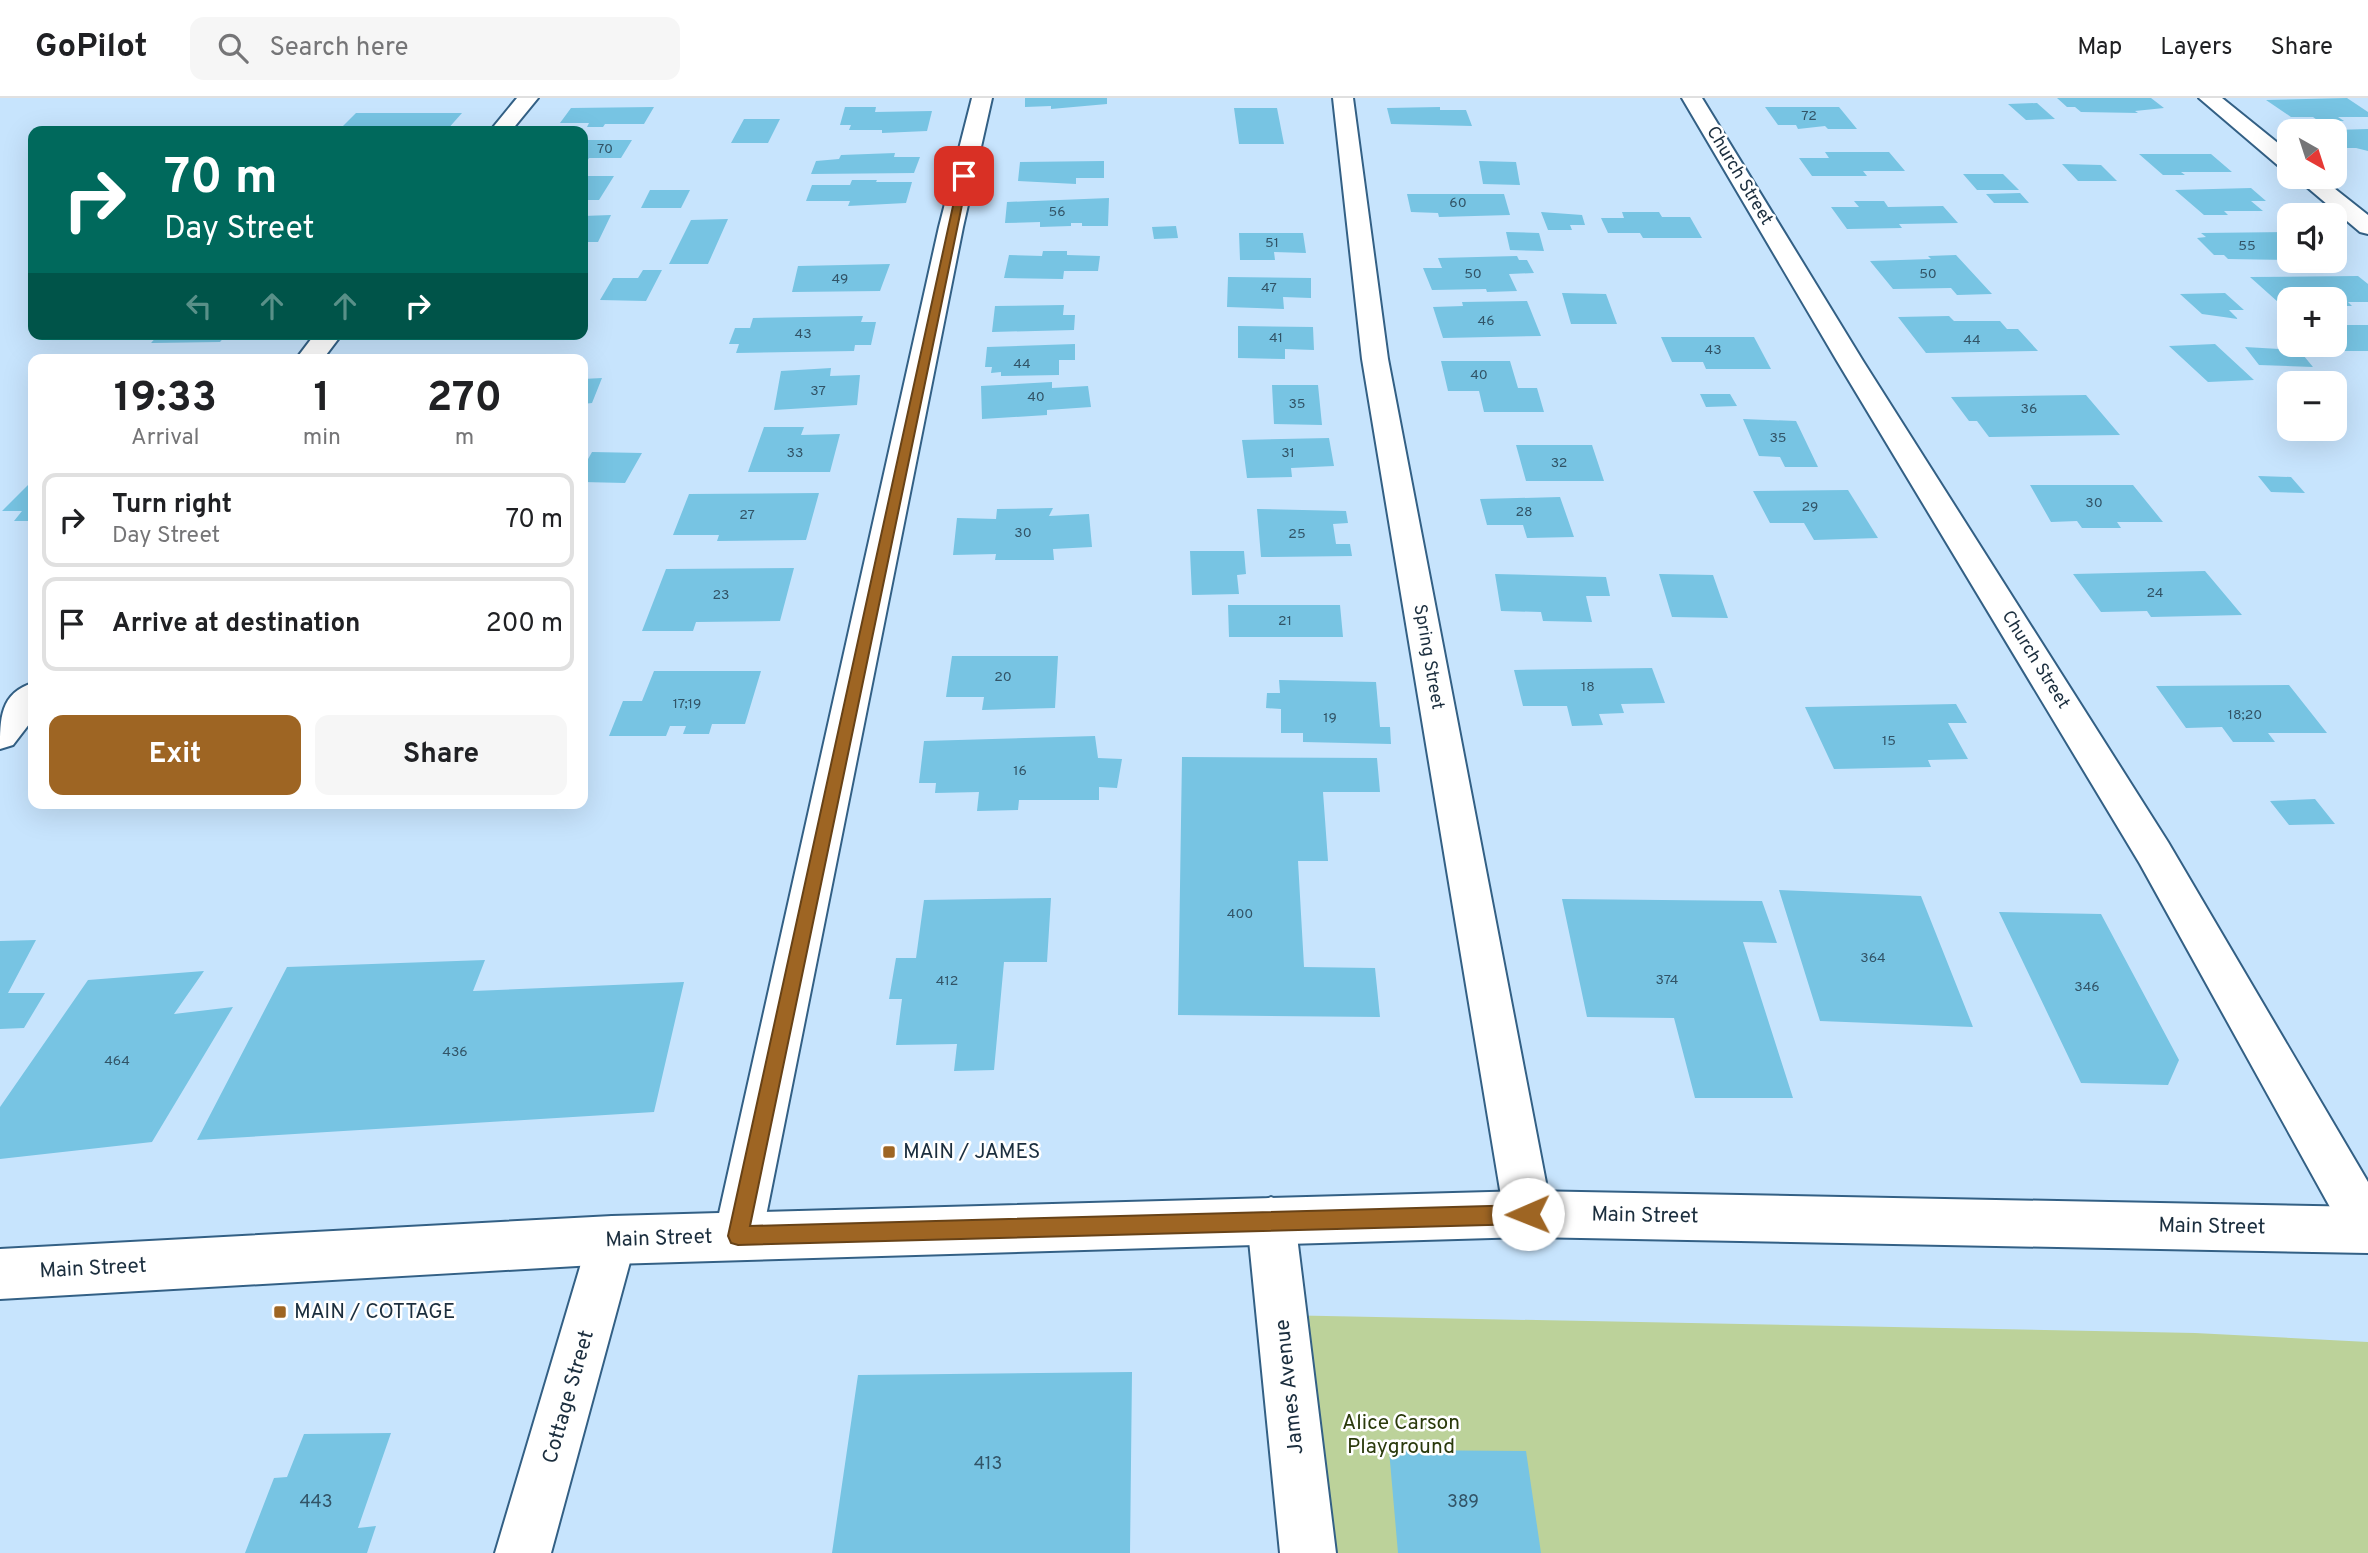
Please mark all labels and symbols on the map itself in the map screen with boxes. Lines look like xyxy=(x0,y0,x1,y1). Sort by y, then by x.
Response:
house number: 72 xyxy=(1801,108,1817,125)
north arrow xyxy=(2277,119,2347,189)
street label: Church Street xyxy=(1700,122,1778,230)
house number: 70 xyxy=(597,141,613,158)
pin xyxy=(934,146,994,206)
house number: 60 xyxy=(1449,195,1467,212)
house number: 56 xyxy=(1048,204,1066,221)
house number: 51 xyxy=(1265,235,1279,252)
house number: 55 xyxy=(2238,238,2256,255)
house number: 50 xyxy=(1464,266,1482,283)
house number: 50 xyxy=(1919,266,1937,283)
house number: 49 xyxy=(832,271,848,288)
house number: 47 xyxy=(1261,280,1277,297)
house number: 46 xyxy=(1477,313,1495,330)
house number: 43 xyxy=(794,326,812,343)
house number: 41 xyxy=(1269,330,1283,347)
house number: 44 xyxy=(1963,332,1981,349)
house number: 43 xyxy=(1704,342,1722,359)
house number: 44 xyxy=(1013,356,1031,373)
house number: 40 xyxy=(1470,367,1488,384)
house number: 37 xyxy=(810,383,826,400)
house number: 40 xyxy=(1027,389,1045,406)
house number: 35 xyxy=(1288,396,1306,413)
house number: 36 xyxy=(2021,401,2037,418)
house number: 35 xyxy=(1769,430,1787,447)
house number: 33 xyxy=(787,445,803,462)
house number: 31 xyxy=(1281,445,1295,462)
house number: 32 xyxy=(1551,455,1567,472)
house number: 30 xyxy=(2085,495,2103,512)
house number: 29 xyxy=(1802,499,1818,516)
house number: 28 xyxy=(1515,504,1533,521)
house number: 27 xyxy=(739,507,755,524)
house number: 30 xyxy=(1014,525,1032,542)
house number: 25 xyxy=(1288,526,1306,543)
house number: 24 xyxy=(2146,585,2164,602)
house number: 23 xyxy=(713,587,730,604)
street label: Spring Street xyxy=(1407,602,1449,712)
street label: Church Street xyxy=(1996,607,2074,713)
house number: 21 xyxy=(1278,613,1292,630)
house number: 20 xyxy=(994,669,1012,686)
house number: 18 xyxy=(1581,679,1595,696)
house number: 17;19 xyxy=(673,696,701,713)
house number: 18;20 xyxy=(2228,707,2262,724)
house number: 19 xyxy=(1323,710,1337,727)
house number: 15 xyxy=(1882,733,1896,750)
house number: 16 xyxy=(1013,763,1027,780)
house number: 400 xyxy=(1227,906,1253,923)
house number: 364 xyxy=(1860,950,1886,967)
house number: 374 xyxy=(1656,972,1678,989)
house number: 412 xyxy=(936,973,958,990)
house number: 346 xyxy=(2074,979,2100,996)
house number: 436 xyxy=(442,1044,468,1061)
house number: 464 xyxy=(104,1053,130,1070)
place label: MAIN / JAMES xyxy=(903,1139,1040,1166)
marker: MAIN / JAMES xyxy=(881,1144,897,1160)
position arrow xyxy=(1491,1177,1565,1251)
street label: Main Street xyxy=(1591,1202,1699,1230)
street label: Main Street xyxy=(2158,1213,2266,1241)
street label: Main Street xyxy=(605,1224,713,1254)
street label: Main Street xyxy=(39,1253,147,1285)
place label: MAIN / COTTAGE xyxy=(294,1299,455,1326)
marker: MAIN / COTTAGE xyxy=(272,1304,288,1320)
street label: James Avenue xyxy=(1269,1318,1311,1456)
street label: Cottage Street xyxy=(537,1327,601,1467)
park label: Alice Carson Playground xyxy=(1342,1410,1460,1461)
house number: 413 xyxy=(974,1453,1002,1476)
house number: 443 xyxy=(299,1491,333,1514)
house number: 389 xyxy=(1447,1491,1479,1514)

